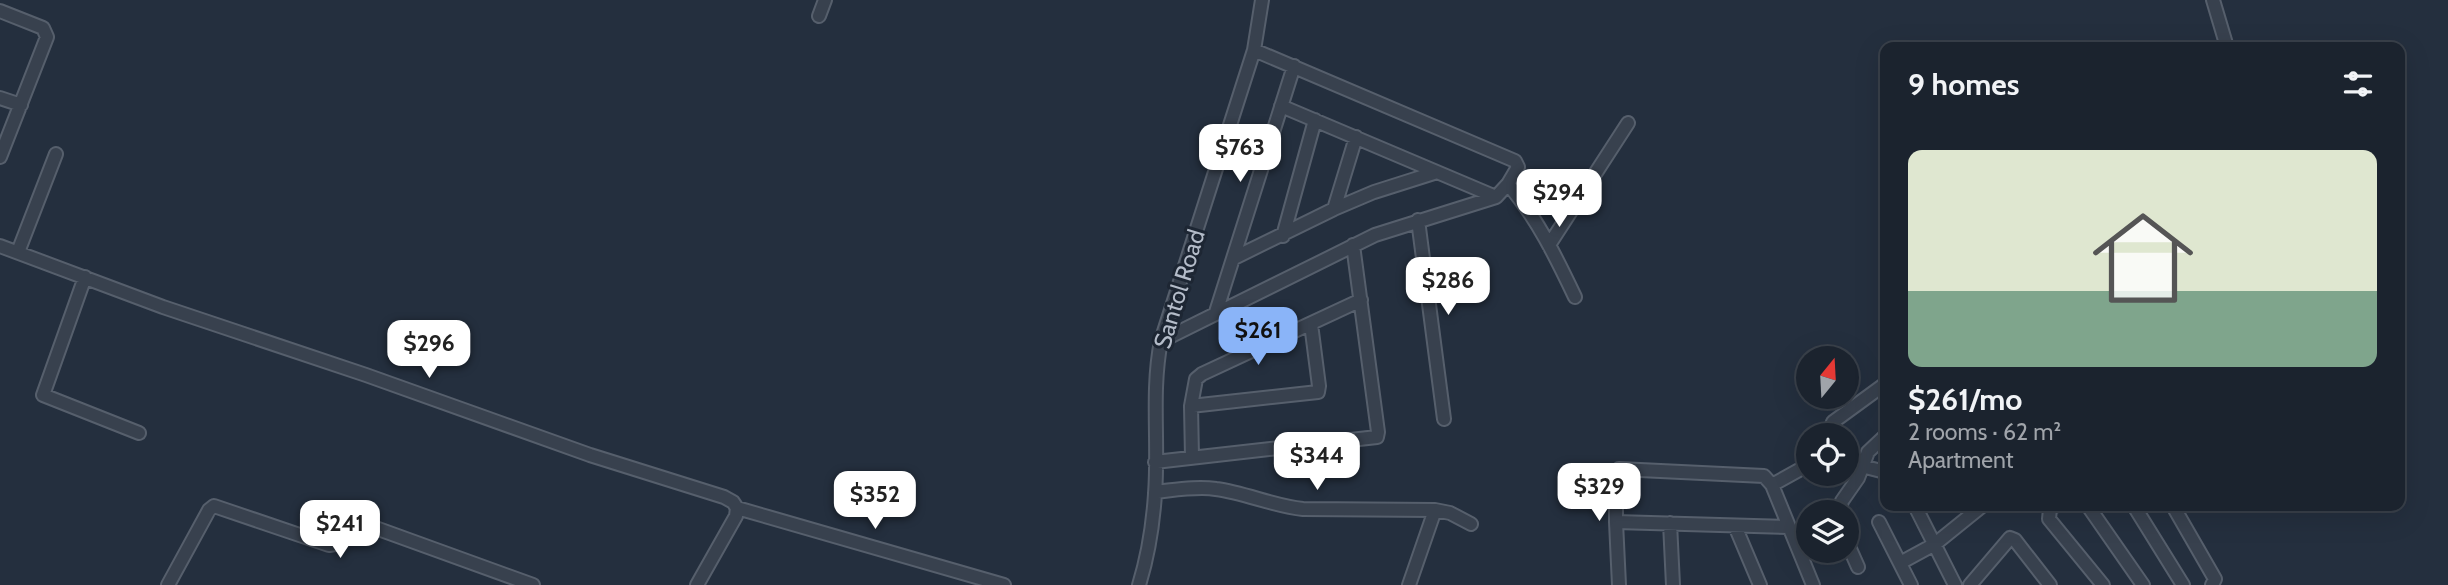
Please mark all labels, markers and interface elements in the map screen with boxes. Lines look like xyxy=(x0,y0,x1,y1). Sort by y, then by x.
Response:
icon: filters xyxy=(2339,65,2377,103)
text: 9 homes xyxy=(1908,66,2019,103)
pin: $763 xyxy=(1199,124,1281,184)
text: $763 xyxy=(1215,133,1265,161)
pin: $294 xyxy=(1518,170,1600,229)
text: $294 xyxy=(1533,178,1585,206)
icon: home xyxy=(2080,195,2206,321)
street label: Santol Road xyxy=(1147,226,1211,352)
pin: $286 xyxy=(1407,258,1489,317)
text: $286 xyxy=(1422,266,1474,294)
pin: $261 xyxy=(1217,308,1299,367)
text: $261 xyxy=(1235,316,1281,344)
pin: $296 xyxy=(388,320,470,380)
text: $296 xyxy=(403,329,455,357)
north arrow xyxy=(1796,346,1858,410)
map controls xyxy=(1796,346,1859,563)
text: $261/mo xyxy=(1908,381,2022,418)
text: 2 rooms · 62 m² xyxy=(1908,418,2061,446)
button: locate xyxy=(1796,423,1859,486)
pin: $344 xyxy=(1276,433,1358,492)
text: $344 xyxy=(1290,441,1344,469)
text: Apartment xyxy=(1908,446,2013,474)
pin: $329 xyxy=(1558,463,1640,523)
pin: $352 xyxy=(834,472,916,531)
text: $329 xyxy=(1574,472,1624,500)
text: $352 xyxy=(850,480,900,508)
pin: $241 xyxy=(299,500,381,560)
button: layers xyxy=(1796,500,1859,563)
text: $241 xyxy=(316,509,364,537)

